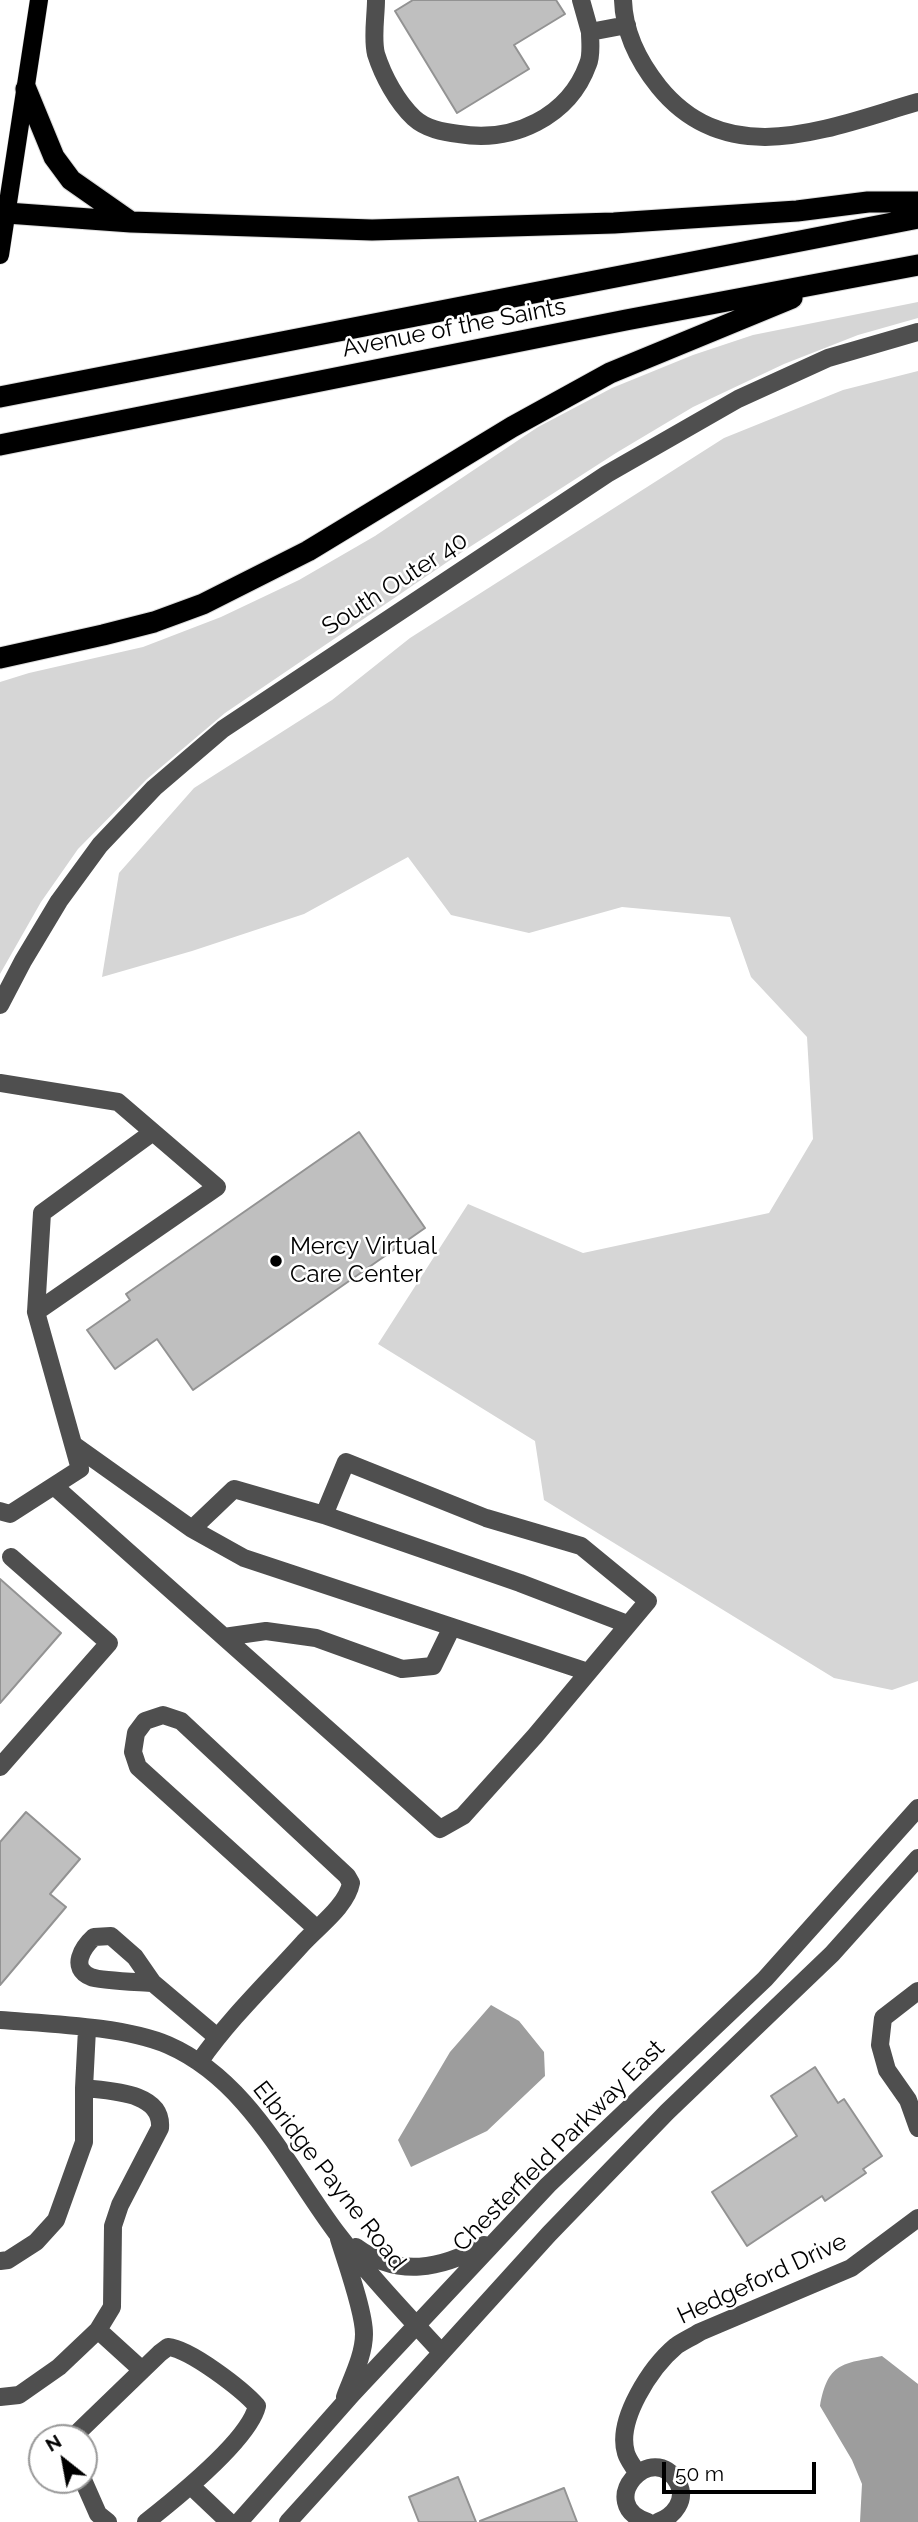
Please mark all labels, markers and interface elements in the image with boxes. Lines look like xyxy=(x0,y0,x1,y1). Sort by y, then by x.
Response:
street label: Avenue of the Saints xyxy=(340,292,568,364)
street label: South Outer 40 xyxy=(317,526,473,642)
place label: Mercy Virtual Care Center xyxy=(290,1233,437,1289)
marker: Mercy Virtual Care Center xyxy=(268,1253,284,1269)
street label: Chesterfield Parkway East xyxy=(447,2034,671,2258)
street label: Elbridge Payne Road xyxy=(246,2076,412,2276)
street label: Hedgeford Drive xyxy=(673,2227,851,2331)
north arrow xyxy=(28,2424,98,2494)
text: N xyxy=(41,2430,65,2456)
scale bar xyxy=(666,2448,820,2492)
text: 50 m xyxy=(675,2461,724,2486)

